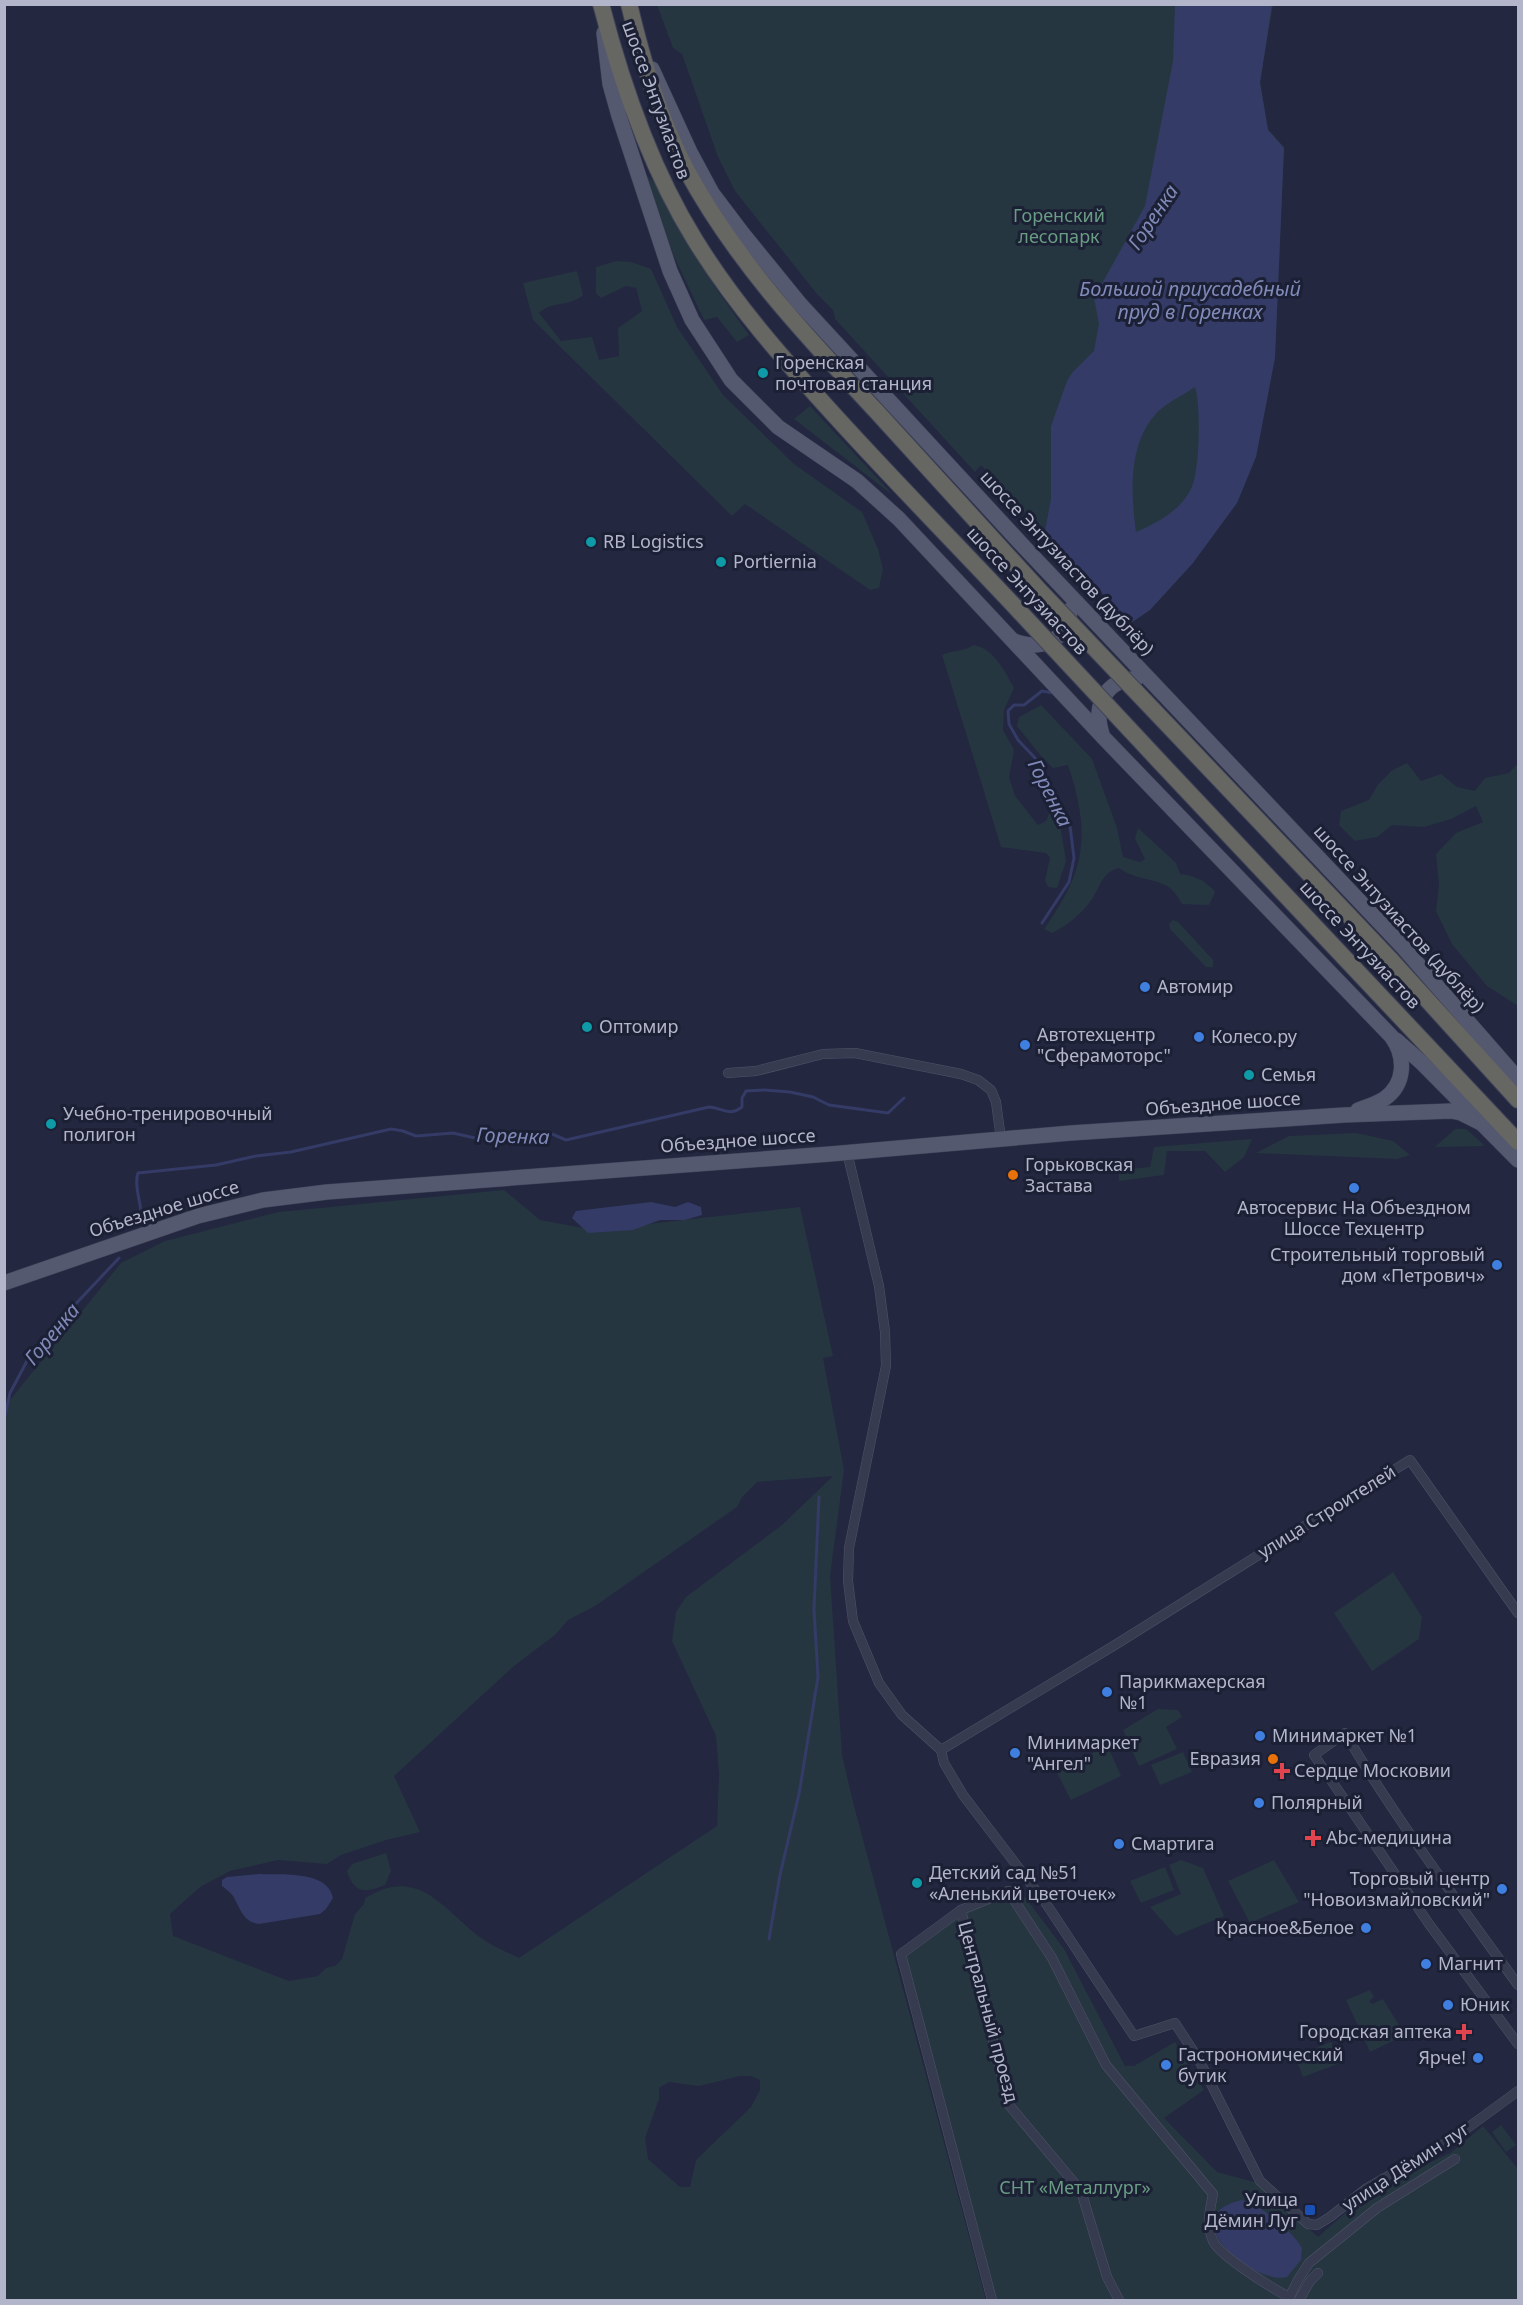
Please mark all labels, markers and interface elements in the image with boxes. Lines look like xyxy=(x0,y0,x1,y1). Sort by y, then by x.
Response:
street label: шоссе Энтузиастов xyxy=(617,17,697,182)
water label: Горенка xyxy=(1121,179,1184,254)
park label: Горенский лесопарк xyxy=(1013,203,1105,248)
water label: Большой приусадебный пруд в Горенках xyxy=(1079,275,1301,325)
place label: Горенская почтовая станция xyxy=(775,350,932,395)
marker: Горенская почтовая станция xyxy=(756,366,770,380)
street label: шоссе Энтузиастов (дублёр) xyxy=(976,466,1158,660)
street label: шоссе Энтузиастов xyxy=(962,523,1092,659)
place label: RB Logistics xyxy=(603,529,704,553)
marker: RB Logistics xyxy=(584,535,598,549)
place label: Portiernia xyxy=(733,549,817,573)
marker: Portiernia xyxy=(714,555,728,569)
water label: Горенка xyxy=(1022,754,1079,831)
street label: шоссе Энтузиастов (дублёр) xyxy=(1309,821,1489,1017)
street label: шоссе Энтузиастов xyxy=(1295,877,1425,1013)
place label: Автомир xyxy=(1157,974,1233,998)
marker: Автомир xyxy=(1138,980,1152,994)
place label: Оптомир xyxy=(599,1014,678,1038)
marker: Оптомир xyxy=(580,1020,594,1034)
place label: Автотехцентр "Сферамоторс" xyxy=(1037,1022,1171,1067)
place label: Колесо.ру xyxy=(1211,1024,1298,1048)
marker: Колесо.ру xyxy=(1192,1030,1206,1044)
marker: Автотехцентр "Сферамоторс" xyxy=(1018,1038,1032,1052)
place label: Семья xyxy=(1261,1062,1316,1086)
marker: Семья xyxy=(1242,1068,1256,1082)
street label: Объездное шоссе xyxy=(1145,1086,1301,1120)
place label: Учебно-тренировочный полигон xyxy=(63,1101,272,1146)
marker: Учебно-тренировочный полигон xyxy=(44,1117,58,1131)
water label: Горенка xyxy=(476,1121,550,1150)
street label: Объездное шоссе xyxy=(660,1123,816,1157)
place label: Горьковская Застава xyxy=(1025,1152,1133,1197)
marker: Горьковская Застава xyxy=(1006,1168,1020,1182)
street label: Объездное шоссе xyxy=(86,1174,242,1242)
marker: Автосервис На Объездном Шоссе Техцентр xyxy=(1347,1181,1361,1195)
place label: Автосервис На Объездном Шоссе Техцентр xyxy=(1237,1195,1471,1240)
place label: Строительный торговый дом «Петрович» xyxy=(1270,1242,1485,1287)
marker: Строительный торговый дом «Петрович» xyxy=(1490,1258,1504,1272)
water label: Горенка xyxy=(18,1297,85,1370)
street label: улица Строителей xyxy=(1253,1459,1400,1563)
place label: Парикмахерская №1 xyxy=(1119,1669,1266,1714)
marker: Парикмахерская №1 xyxy=(1100,1685,1114,1699)
place label: Минимаркет №1 xyxy=(1272,1723,1417,1747)
marker: Минимаркет №1 xyxy=(1253,1729,1267,1743)
place label: Минимаркет "Ангел" xyxy=(1027,1730,1139,1775)
marker: Минимаркет "Ангел" xyxy=(1008,1746,1022,1760)
place label: Евразия xyxy=(1190,1746,1261,1770)
marker: Евразия xyxy=(1266,1752,1280,1766)
place label: Сердце Московии xyxy=(1294,1758,1451,1782)
marker: Сердце Московии xyxy=(1275,1764,1289,1778)
place label: Полярный xyxy=(1271,1790,1363,1814)
marker: Полярный xyxy=(1252,1796,1266,1810)
place label: Abc-медицина xyxy=(1326,1825,1452,1849)
marker: Abc-медицина xyxy=(1304,1829,1322,1847)
place label: Смартига xyxy=(1131,1831,1215,1855)
marker: Смартига xyxy=(1112,1837,1126,1851)
place label: Детский сад №51 «Аленький цветочек» xyxy=(929,1860,1116,1905)
place label: Торговый центр "Новоизмайловский" xyxy=(1303,1866,1490,1911)
marker: Детский сад №51 «Аленький цветочек» xyxy=(910,1876,924,1890)
marker: Торговый центр "Новоизмайловский" xyxy=(1495,1882,1509,1896)
place label: Красное&Белое xyxy=(1216,1915,1354,1939)
street label: Центральный проезд xyxy=(953,1918,1025,2105)
marker: Красное&Белое xyxy=(1359,1921,1373,1935)
place label: Магнит xyxy=(1438,1951,1503,1975)
marker: Магнит xyxy=(1419,1957,1433,1971)
place label: Юник xyxy=(1460,1992,1510,2016)
marker: Юник xyxy=(1441,1998,1455,2012)
place label: Городская аптека xyxy=(1299,2019,1452,2043)
marker: Городская аптека xyxy=(1457,2025,1471,2039)
place label: Гастрономический бутик xyxy=(1178,2042,1343,2087)
place label: Ярче! xyxy=(1418,2045,1466,2069)
marker: Ярче! xyxy=(1471,2051,1485,2065)
marker: Гастрономический бутик xyxy=(1159,2058,1173,2072)
street label: улица Дёмин луг xyxy=(1337,2116,1474,2216)
park label: СНТ «Металлург» xyxy=(999,2175,1151,2199)
place label: Улица Дёмин Луг xyxy=(1205,2187,1298,2232)
marker: Улица Дёмин Луг xyxy=(1303,2203,1317,2217)

